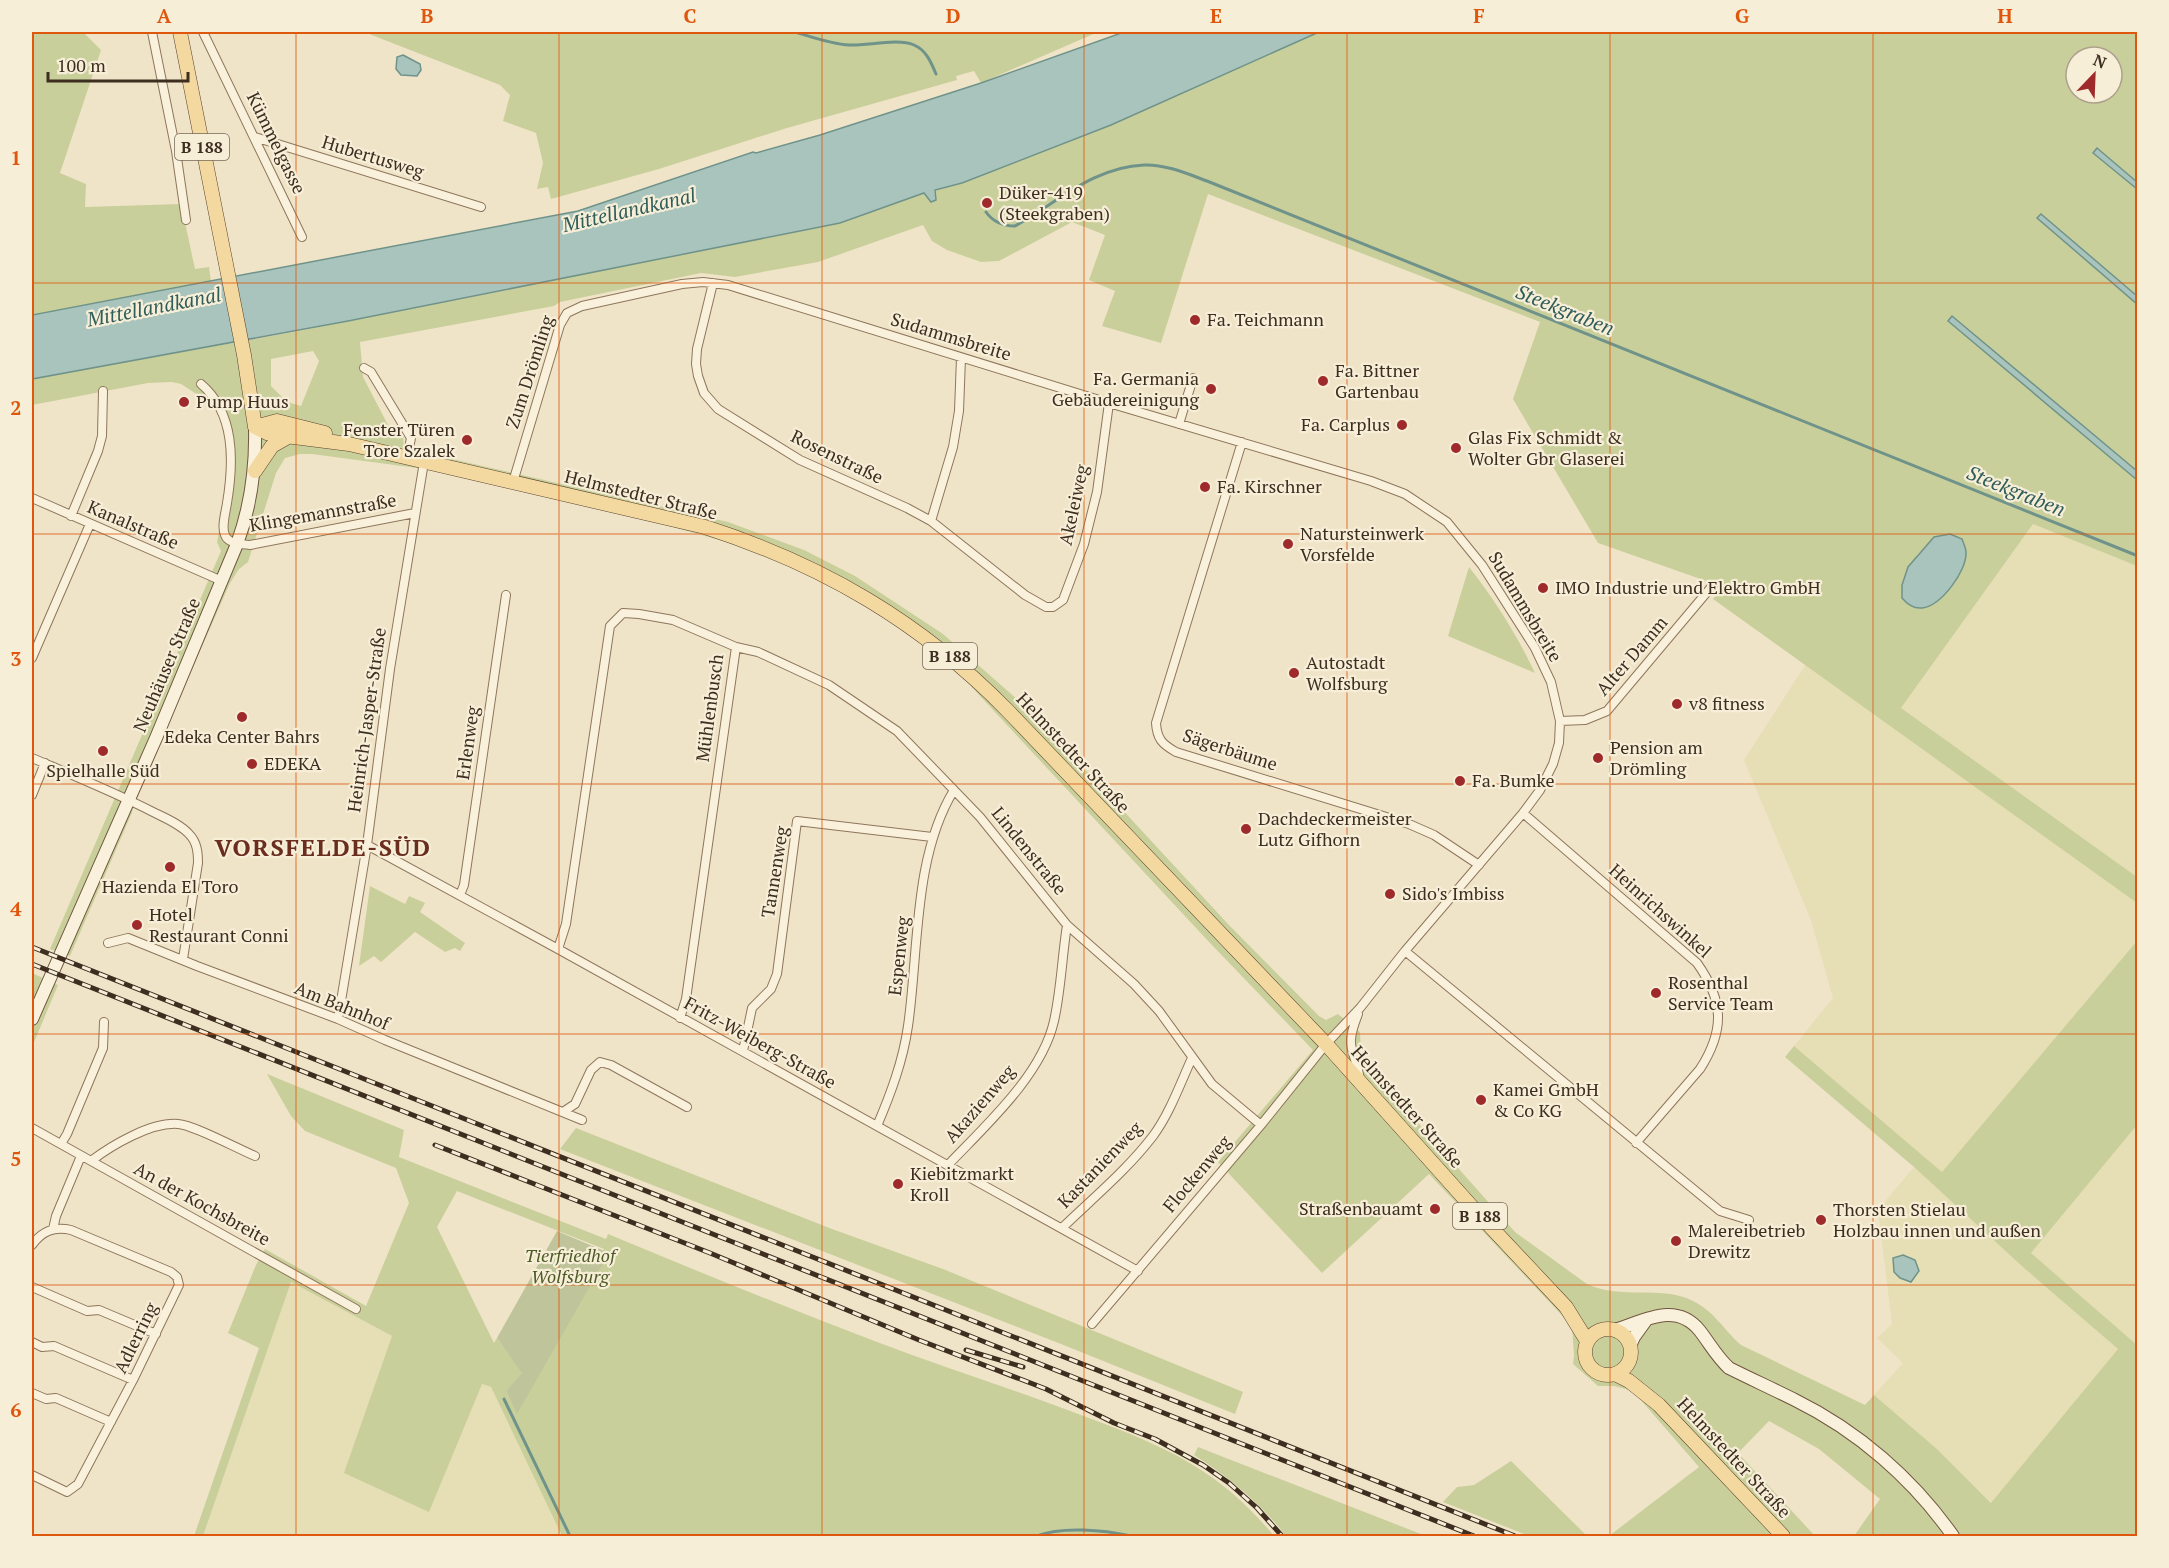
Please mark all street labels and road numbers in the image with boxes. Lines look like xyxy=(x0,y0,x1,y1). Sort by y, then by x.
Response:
street label: Kümmelgasse xyxy=(242,88,312,198)
street label: Hubertusweg xyxy=(319,129,428,183)
road number: B 188 xyxy=(175,134,229,160)
street label: Sudammsbreite xyxy=(888,306,1015,366)
street label: Zum Drömling xyxy=(500,312,559,431)
street label: Rosenstraße xyxy=(787,423,887,489)
street label: Akeleiweg xyxy=(1053,462,1093,547)
street label: Helmstedter Straße xyxy=(562,463,720,525)
street label: Klingemannstraße xyxy=(248,487,398,537)
street label: Kanalstraße xyxy=(84,494,183,554)
street label: Sudammsbreite xyxy=(1483,547,1568,666)
street label: Neuhäuser Straße xyxy=(127,594,205,735)
street label: Alter Damm xyxy=(1590,610,1673,700)
street label: Heinrich-Jasper-Straße xyxy=(341,626,391,814)
road number: B 188 xyxy=(923,643,977,669)
street label: Mühlenbusch xyxy=(690,652,729,763)
street label: Helmstedter Straße xyxy=(1012,687,1136,818)
street label: Erlenweg xyxy=(450,704,484,781)
street label: Sägerbäume xyxy=(1180,722,1281,776)
street label: Lindenstraße xyxy=(987,801,1073,899)
street label: Tannenweg xyxy=(755,824,793,919)
street label: Heinrichswinkel xyxy=(1604,858,1717,963)
street label: Espenweg xyxy=(882,915,914,997)
street label: Am Bahnhof xyxy=(291,975,395,1036)
street label: Fritz-Weiberg-Straße xyxy=(680,990,841,1094)
street label: Helmstedter Straße xyxy=(1346,1040,1469,1173)
street label: Akazienweg xyxy=(939,1059,1020,1147)
street label: Kastanienweg xyxy=(1052,1115,1147,1213)
street label: Flockenweg xyxy=(1157,1129,1236,1217)
street label: An der Kochsbreite xyxy=(130,1156,275,1250)
road number: B 188 xyxy=(1453,1203,1507,1229)
street label: Adlerring xyxy=(108,1298,163,1377)
street label: Helmstedter Straße xyxy=(1673,1392,1797,1523)

